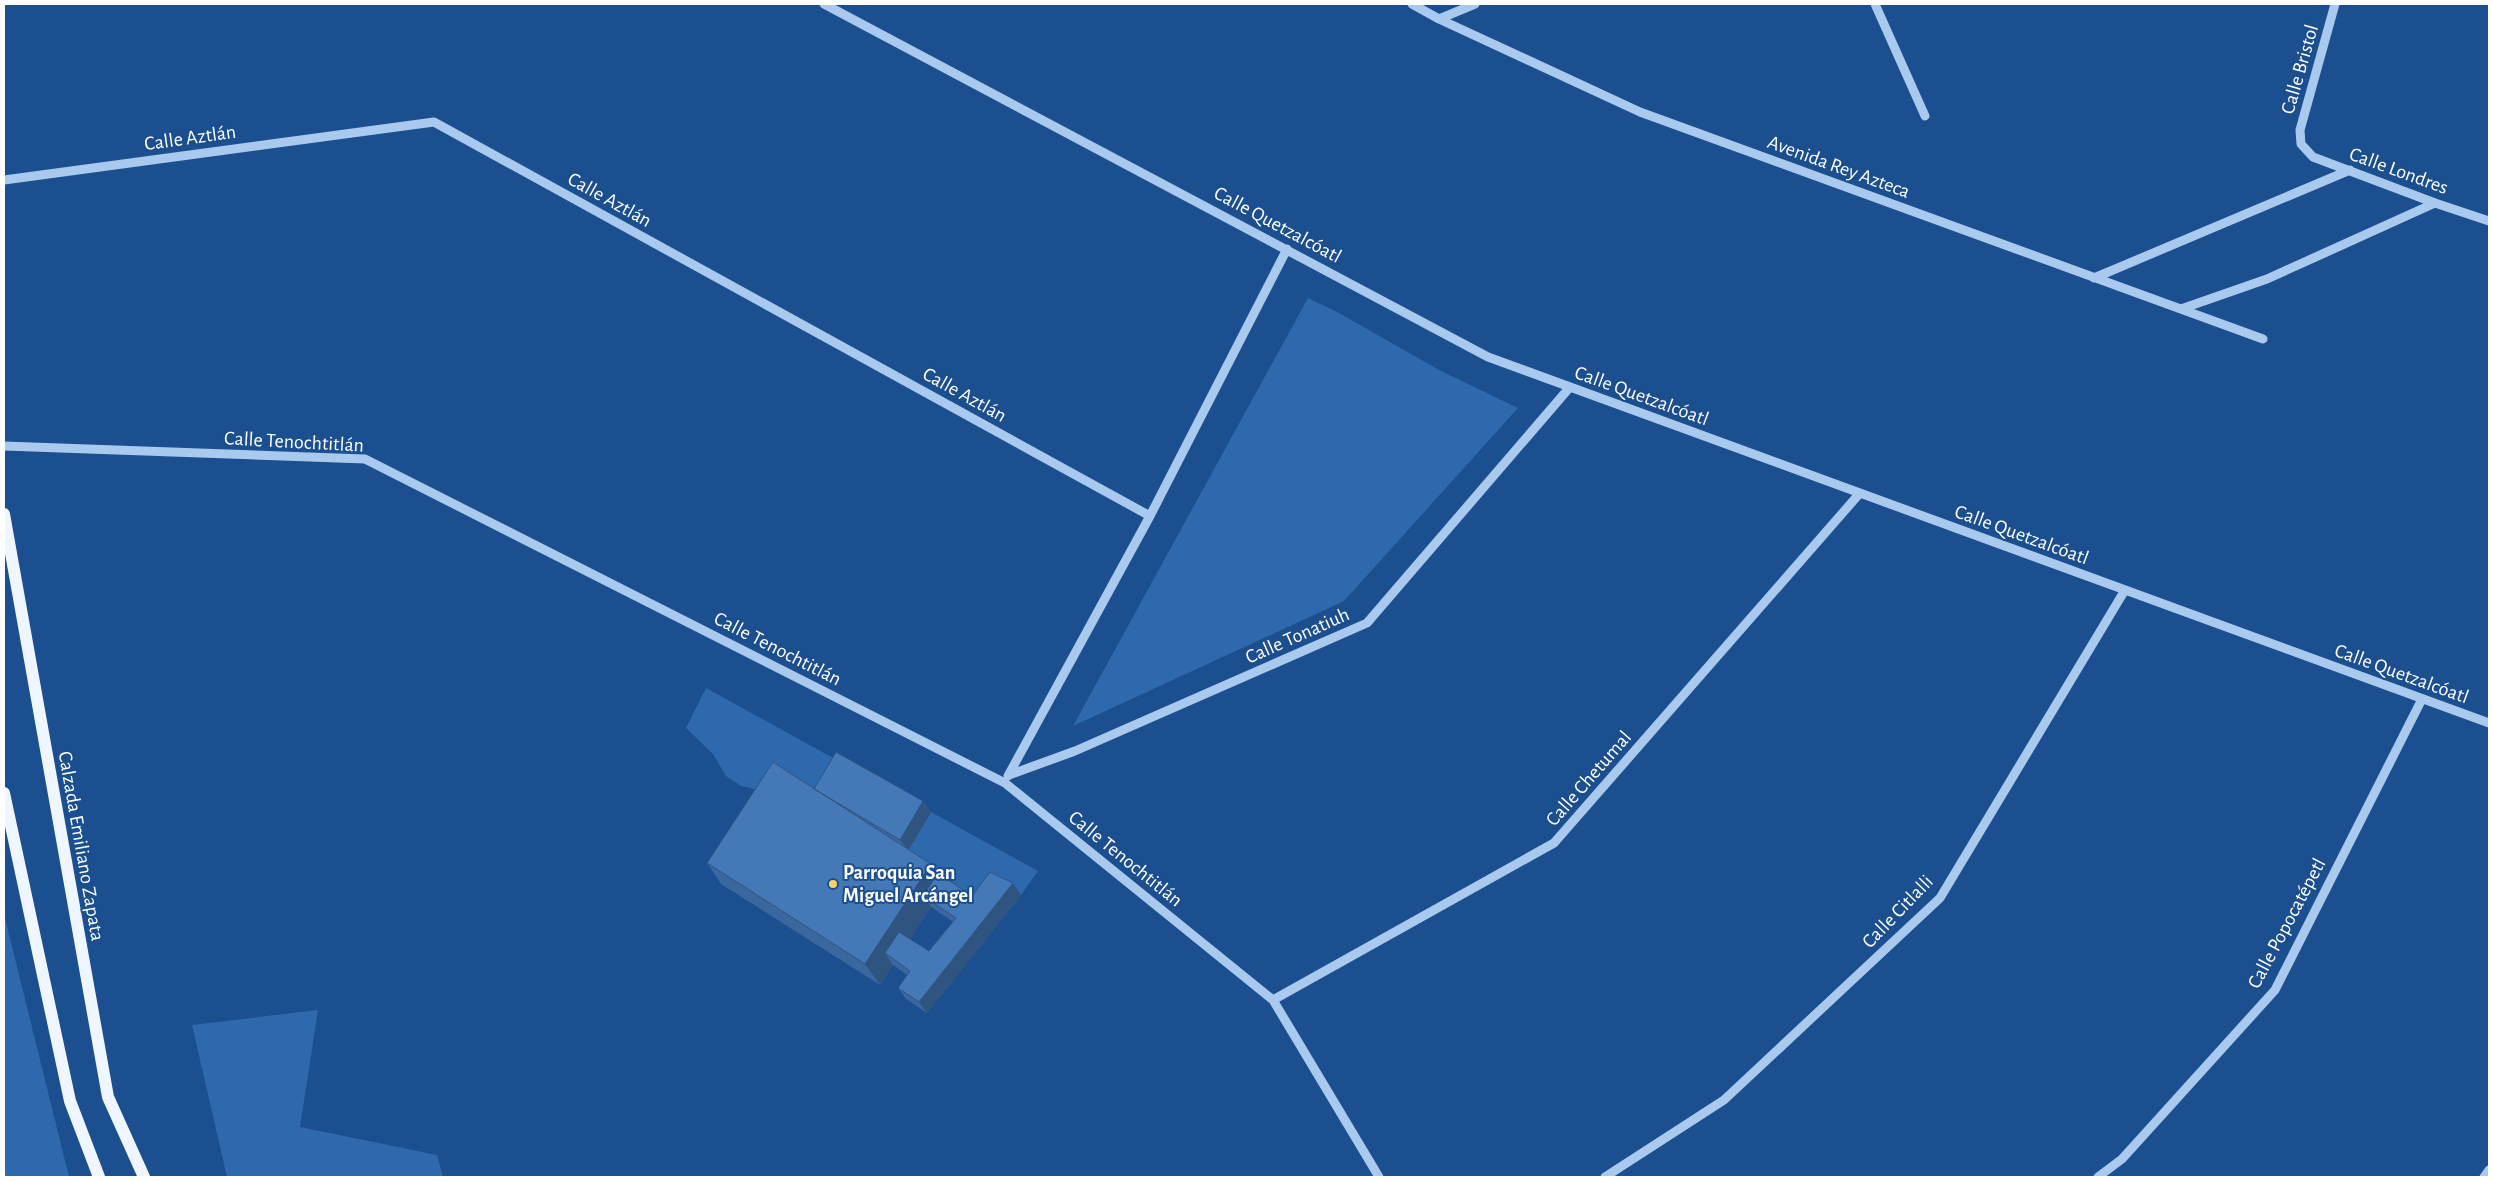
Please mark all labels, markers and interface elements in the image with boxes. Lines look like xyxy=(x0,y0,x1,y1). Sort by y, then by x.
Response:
street label: Calle Bristol xyxy=(2278,22,2322,116)
street label: Calle Aztlán xyxy=(143,122,237,154)
street label: Avenida Rey Azteca xyxy=(1765,132,1913,202)
street label: Calle Londres xyxy=(2347,144,2451,198)
street label: Calle Aztlán xyxy=(564,169,655,231)
street label: Calle Quetzalcóatl xyxy=(1211,183,1345,267)
street label: Calle Quetzalcóatl xyxy=(1572,362,1711,429)
street label: Calle Aztlán xyxy=(919,364,1010,426)
street label: Calle Tenochtitlán xyxy=(224,428,364,456)
street label: Calle Quetzalcóatl xyxy=(1952,501,2091,568)
street label: Calle Tonatiuh xyxy=(1242,604,1352,668)
street label: Calle Tenochtitlán xyxy=(711,608,844,690)
street label: Calle Quetzalcóatl xyxy=(2332,640,2471,707)
street label: Calle Chetumal xyxy=(1542,727,1635,830)
street label: Calzada Emiliano Zapata xyxy=(54,750,108,943)
street label: Calle Tenochtitlán xyxy=(1065,807,1186,911)
street label: Calle Popocatépetl xyxy=(2244,855,2330,992)
place label: Parroquia San Miguel Arcángel xyxy=(843,863,973,906)
street label: Calle Citlalli xyxy=(1858,871,1937,952)
marker: Parroquia San Miguel Arcángel xyxy=(827,878,839,890)

